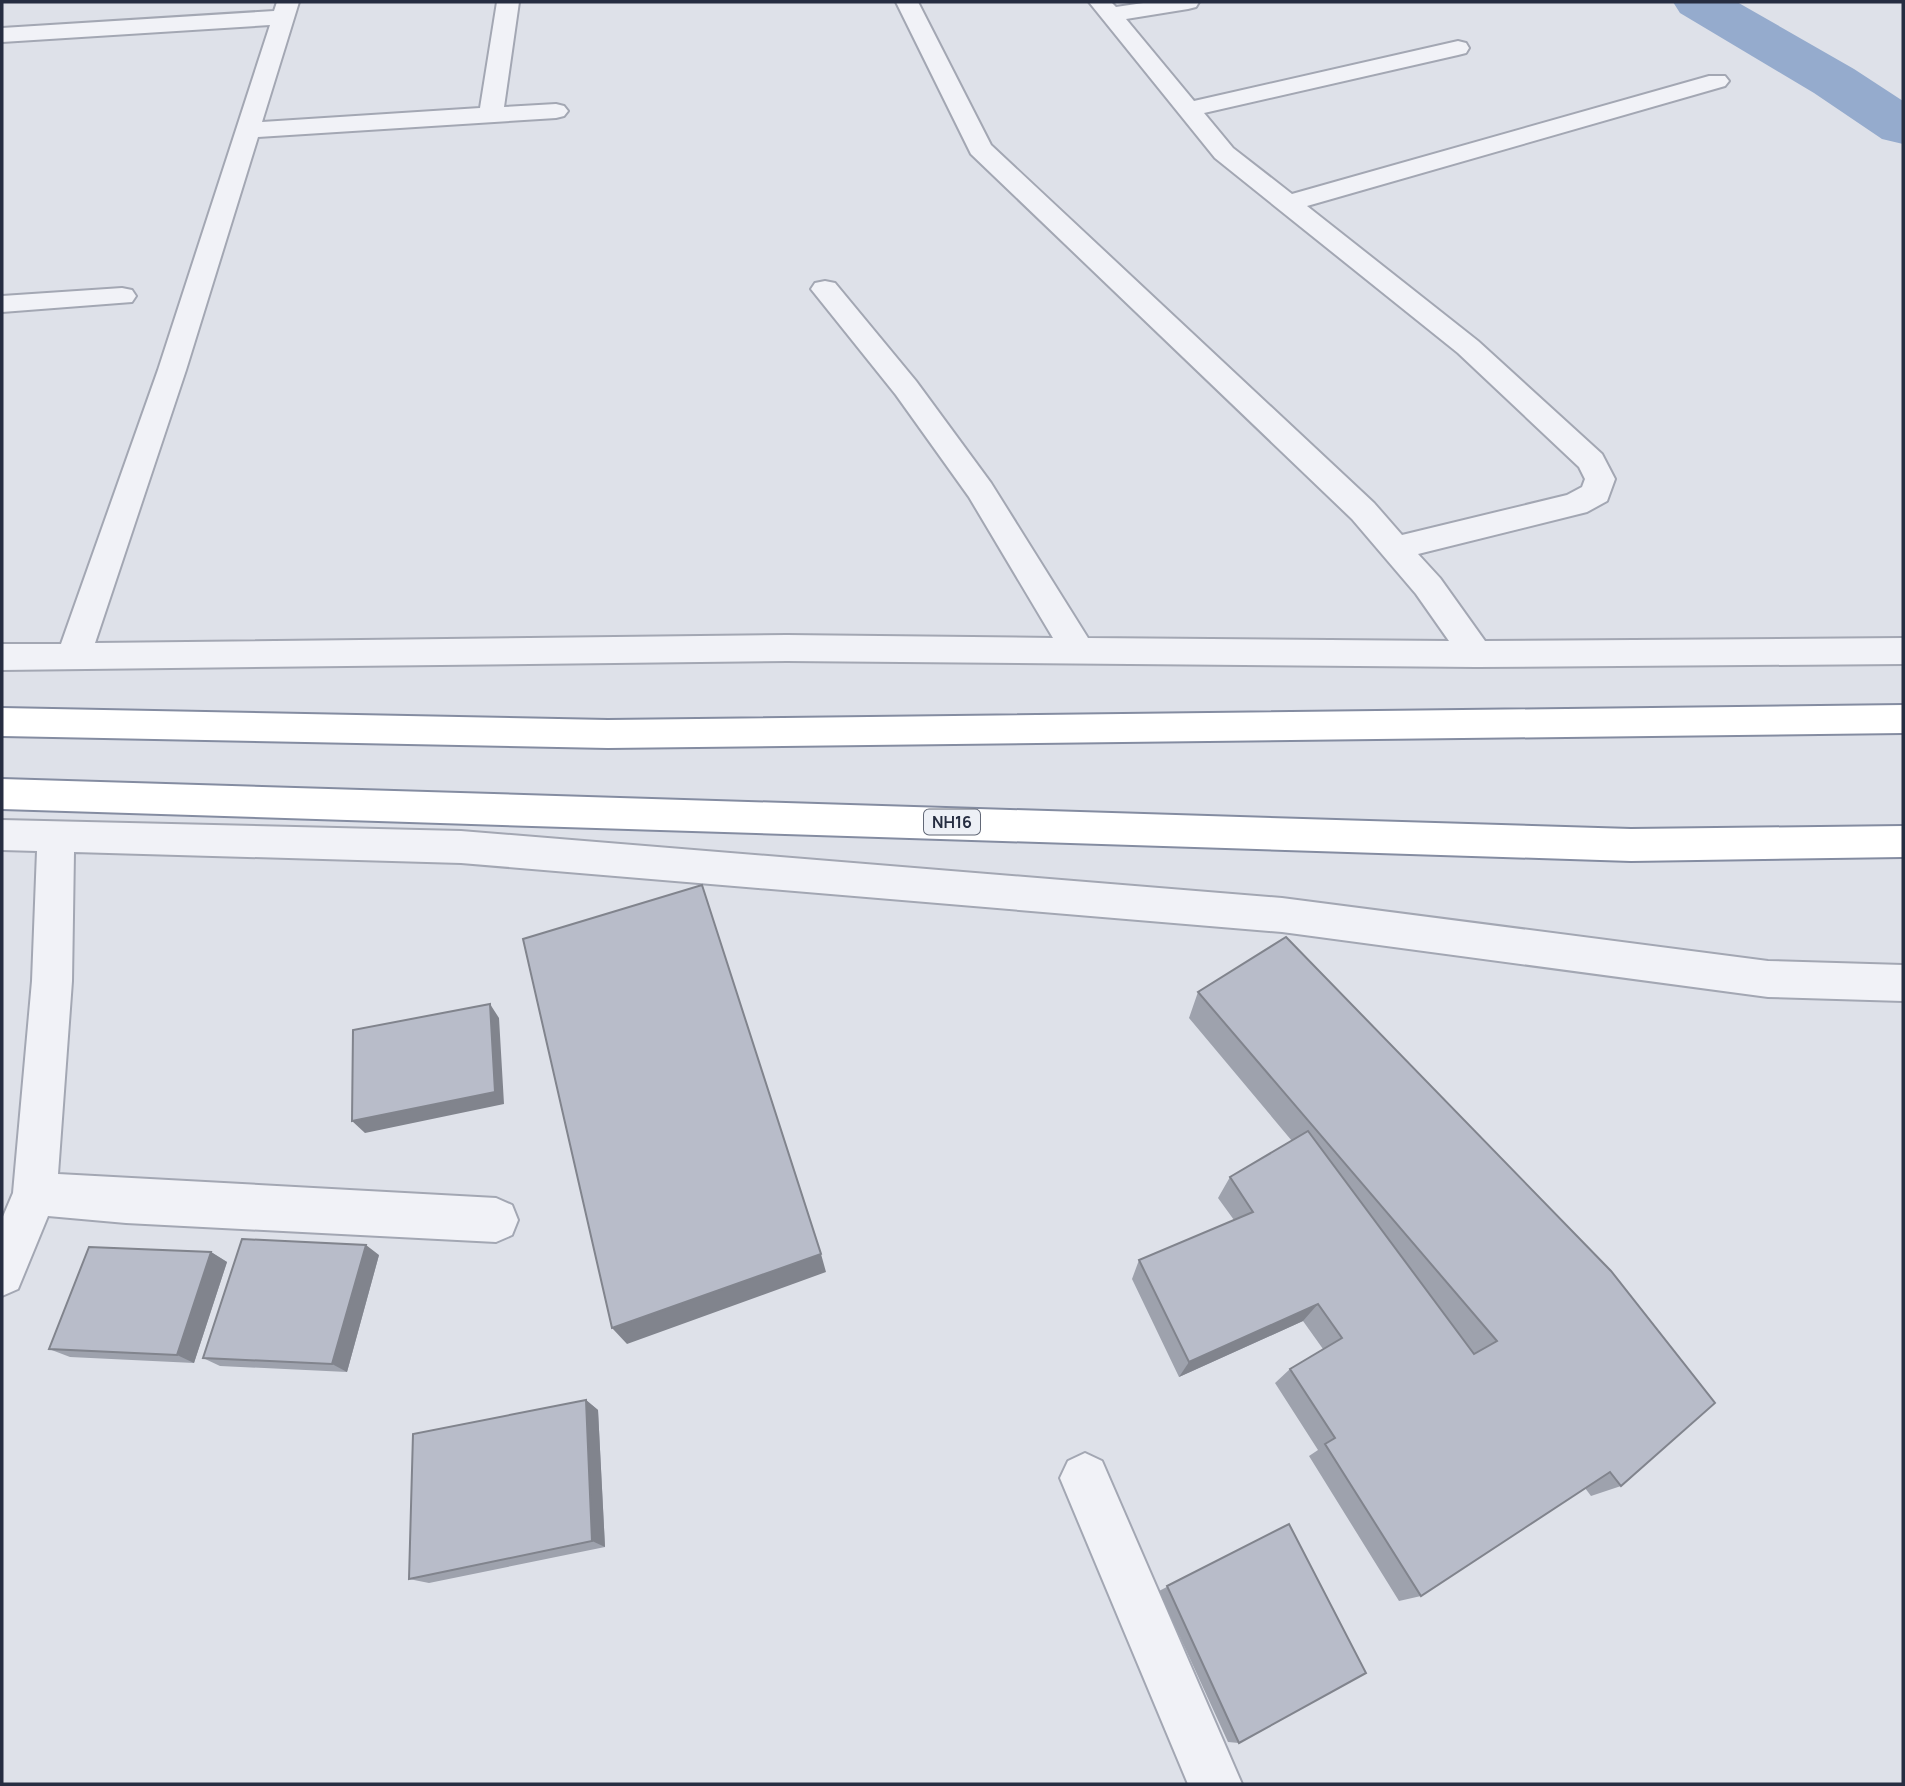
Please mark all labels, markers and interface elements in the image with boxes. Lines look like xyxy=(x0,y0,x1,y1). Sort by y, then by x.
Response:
road number: NH16 xyxy=(924,810,980,834)

